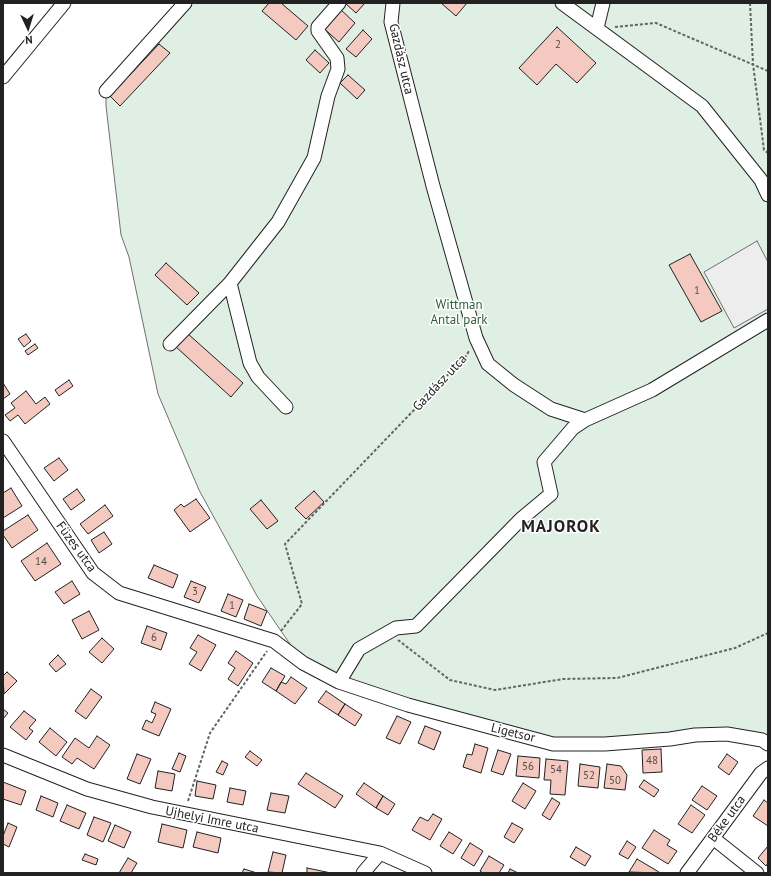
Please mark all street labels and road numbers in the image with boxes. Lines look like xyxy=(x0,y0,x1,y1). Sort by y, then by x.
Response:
street label: Gazdász utca xyxy=(385,22,417,96)
street label: Gazdász utca xyxy=(410,351,470,415)
street label: Füzes utca xyxy=(53,519,99,575)
street label: Ligetsor xyxy=(489,720,537,746)
street label: Béke utca xyxy=(705,793,749,845)
street label: Ujhelyi Imre utca xyxy=(164,803,260,837)

